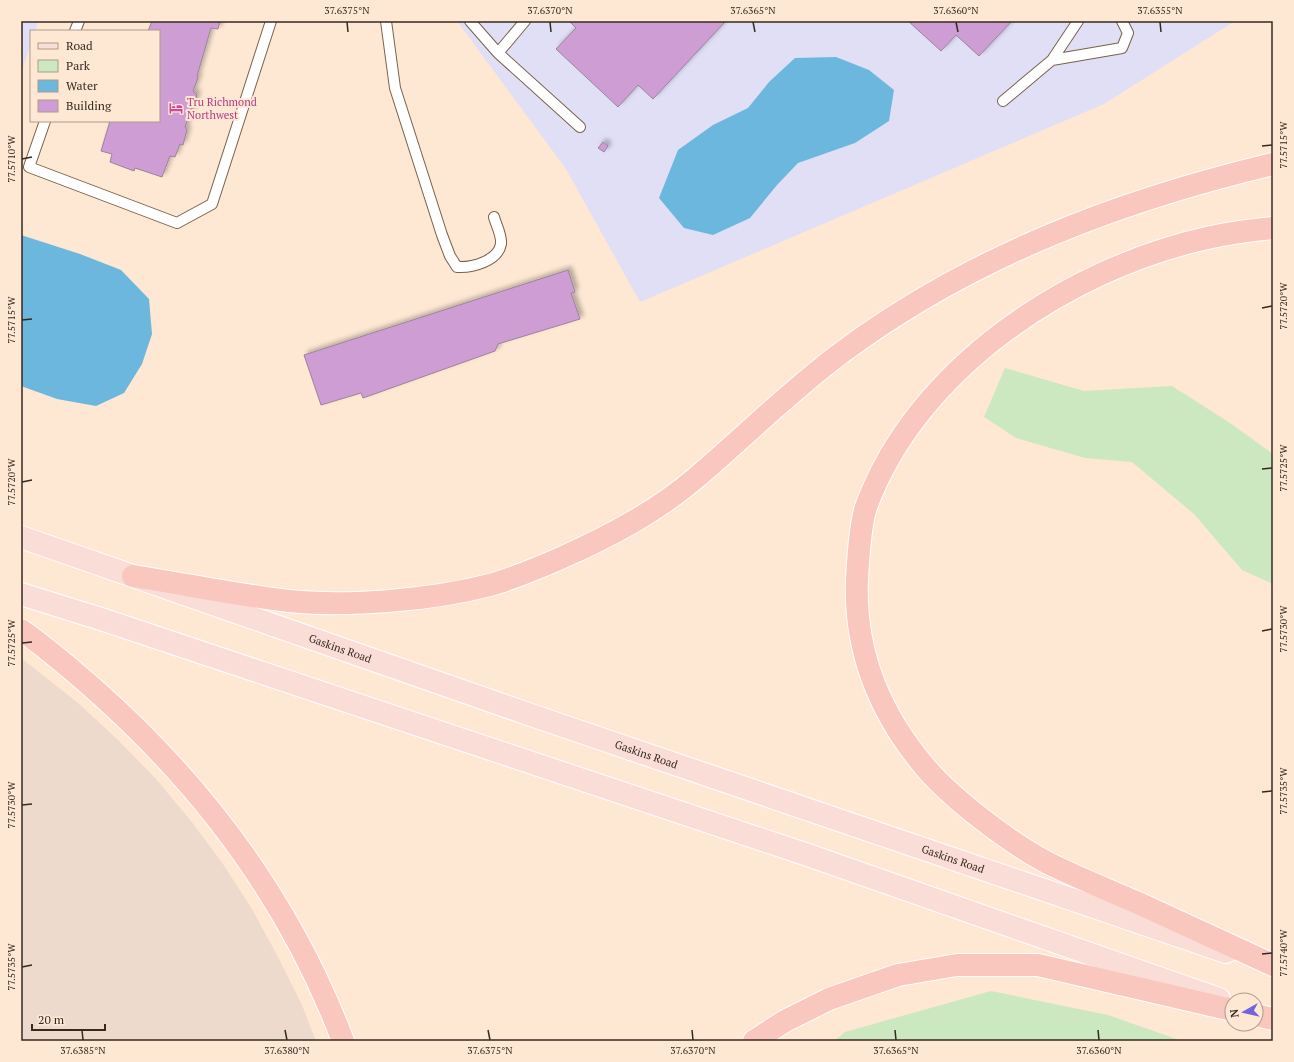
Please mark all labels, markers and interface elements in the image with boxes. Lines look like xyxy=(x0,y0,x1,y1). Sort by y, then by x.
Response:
text: 37.6375°N xyxy=(324,4,370,17)
text: 37.6370°N xyxy=(527,4,573,17)
text: 37.6365°N xyxy=(730,4,776,17)
text: 37.6360°N xyxy=(933,4,979,17)
text: 37.6355°N xyxy=(1137,4,1183,17)
legend xyxy=(30,30,160,122)
text: Road xyxy=(66,38,93,53)
text: Park xyxy=(66,58,91,73)
text: Water xyxy=(66,78,98,93)
place label: Tru Richmond Northwest xyxy=(187,95,257,122)
text: Building xyxy=(66,98,112,113)
hotel icon: Tru Richmond Northwest xyxy=(168,100,184,116)
text: 77.5715°W xyxy=(1277,121,1290,169)
text: 77.5710°W xyxy=(5,135,18,183)
text: 77.5720°W xyxy=(1277,282,1290,330)
text: 77.5715°W xyxy=(5,296,18,344)
text: 77.5725°W xyxy=(1277,444,1290,492)
text: 77.5720°W xyxy=(5,458,18,506)
text: 77.5730°W xyxy=(1277,605,1290,653)
text: 77.5725°W xyxy=(5,619,18,667)
street label: Gaskins Road xyxy=(307,631,373,666)
street label: Gaskins Road xyxy=(613,737,680,772)
text: 77.5735°W xyxy=(1277,767,1290,815)
text: 77.5730°W xyxy=(5,781,18,829)
street label: Gaskins Road xyxy=(920,842,986,876)
text: 77.5740°W xyxy=(1277,929,1290,977)
text: 77.5735°W xyxy=(5,943,18,991)
north arrow xyxy=(1224,992,1264,1032)
scale bar xyxy=(32,1006,105,1032)
text: N xyxy=(1226,1008,1242,1018)
text: 20 m xyxy=(38,1012,65,1027)
text: 37.6385°N xyxy=(60,1044,106,1057)
text: 37.6380°N xyxy=(264,1044,310,1057)
text: 37.6375°N xyxy=(467,1044,513,1057)
text: 37.6370°N xyxy=(670,1044,716,1057)
text: 37.6365°N xyxy=(873,1044,919,1057)
text: 37.6360°N xyxy=(1076,1044,1122,1057)

